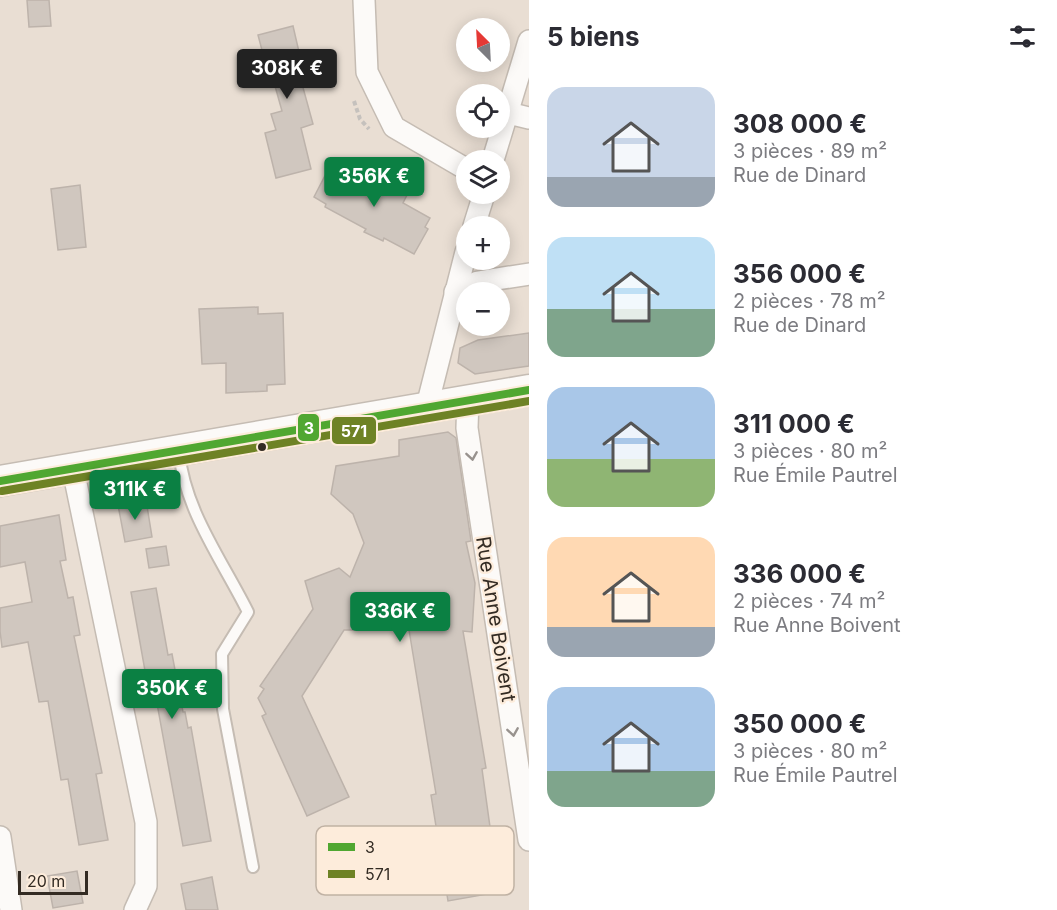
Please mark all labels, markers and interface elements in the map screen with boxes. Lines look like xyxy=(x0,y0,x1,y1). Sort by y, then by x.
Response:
north arrow xyxy=(456,18,510,72)
map controls xyxy=(456,18,510,336)
icon: filters xyxy=(1006,20,1039,53)
text: 5 biens xyxy=(547,21,639,52)
pin: 308K € xyxy=(238,49,336,100)
text: 308K € xyxy=(251,56,323,80)
button: locate xyxy=(456,84,510,138)
text: 308 000 € xyxy=(733,108,867,139)
icon: home xyxy=(595,111,667,183)
text: 3 pièces · 89 m² xyxy=(733,139,887,163)
button: layers xyxy=(456,150,510,204)
pin: 356K € xyxy=(325,157,423,208)
text: Rue de Dinard xyxy=(733,163,866,187)
text: 356K € xyxy=(338,164,410,188)
button: + xyxy=(456,216,510,270)
text: 356 000 € xyxy=(733,258,866,289)
icon: home xyxy=(595,261,667,333)
button: − xyxy=(456,282,510,336)
text: 2 pièces · 78 m² xyxy=(733,289,886,313)
text: Rue de Dinard xyxy=(733,313,866,337)
text: 311 000 € xyxy=(733,408,855,439)
icon: home xyxy=(595,411,667,483)
line badge: 3 xyxy=(297,413,320,442)
line badge: 571 xyxy=(331,416,377,445)
text: 3 xyxy=(304,418,314,438)
text: 571 xyxy=(341,421,367,441)
text: 3 pièces · 80 m² xyxy=(733,439,887,463)
unlabelled marker xyxy=(256,441,268,453)
one-way arrow xyxy=(465,452,477,461)
text: Rue Émile Pautrel xyxy=(733,463,898,487)
pin: 311K € xyxy=(86,470,184,521)
text: 311K € xyxy=(104,477,166,501)
street label: Rue Anne Boivent xyxy=(471,534,521,704)
text: 336 000 € xyxy=(733,558,866,589)
icon: home xyxy=(595,561,667,633)
text: 2 pièces · 74 m² xyxy=(733,589,885,613)
pin: 336K € xyxy=(351,592,449,643)
text: 336K € xyxy=(364,599,436,623)
text: Rue Anne Boivent xyxy=(733,613,901,637)
pin: 350K € xyxy=(123,669,221,720)
text: 350K € xyxy=(136,676,208,700)
text: 350 000 € xyxy=(733,708,867,739)
icon: home xyxy=(595,711,667,783)
one-way arrow xyxy=(506,728,518,737)
text: 3 pièces · 80 m² xyxy=(733,739,887,763)
text: Rue Émile Pautrel xyxy=(733,763,898,787)
legend xyxy=(316,826,514,895)
text: 3 xyxy=(365,837,375,857)
text: 571 xyxy=(365,864,390,884)
scale bar xyxy=(18,868,88,896)
text: 20 m xyxy=(27,871,65,891)

